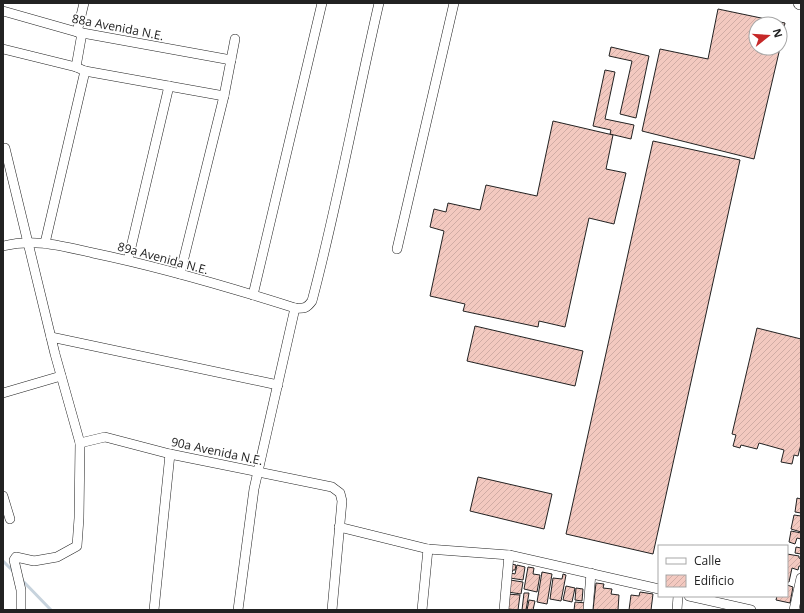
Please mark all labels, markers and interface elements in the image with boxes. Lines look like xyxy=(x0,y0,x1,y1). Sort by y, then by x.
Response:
street label: 88a Avenida N.E. xyxy=(71,10,165,44)
north arrow xyxy=(748,16,788,56)
text: N xyxy=(770,26,787,39)
street label: 89a Avenida N.E. xyxy=(116,238,210,278)
street label: 90a Avenida N.E. xyxy=(170,433,264,469)
legend xyxy=(658,545,788,597)
text: Calle xyxy=(694,552,721,569)
text: Edificio xyxy=(694,572,734,589)

